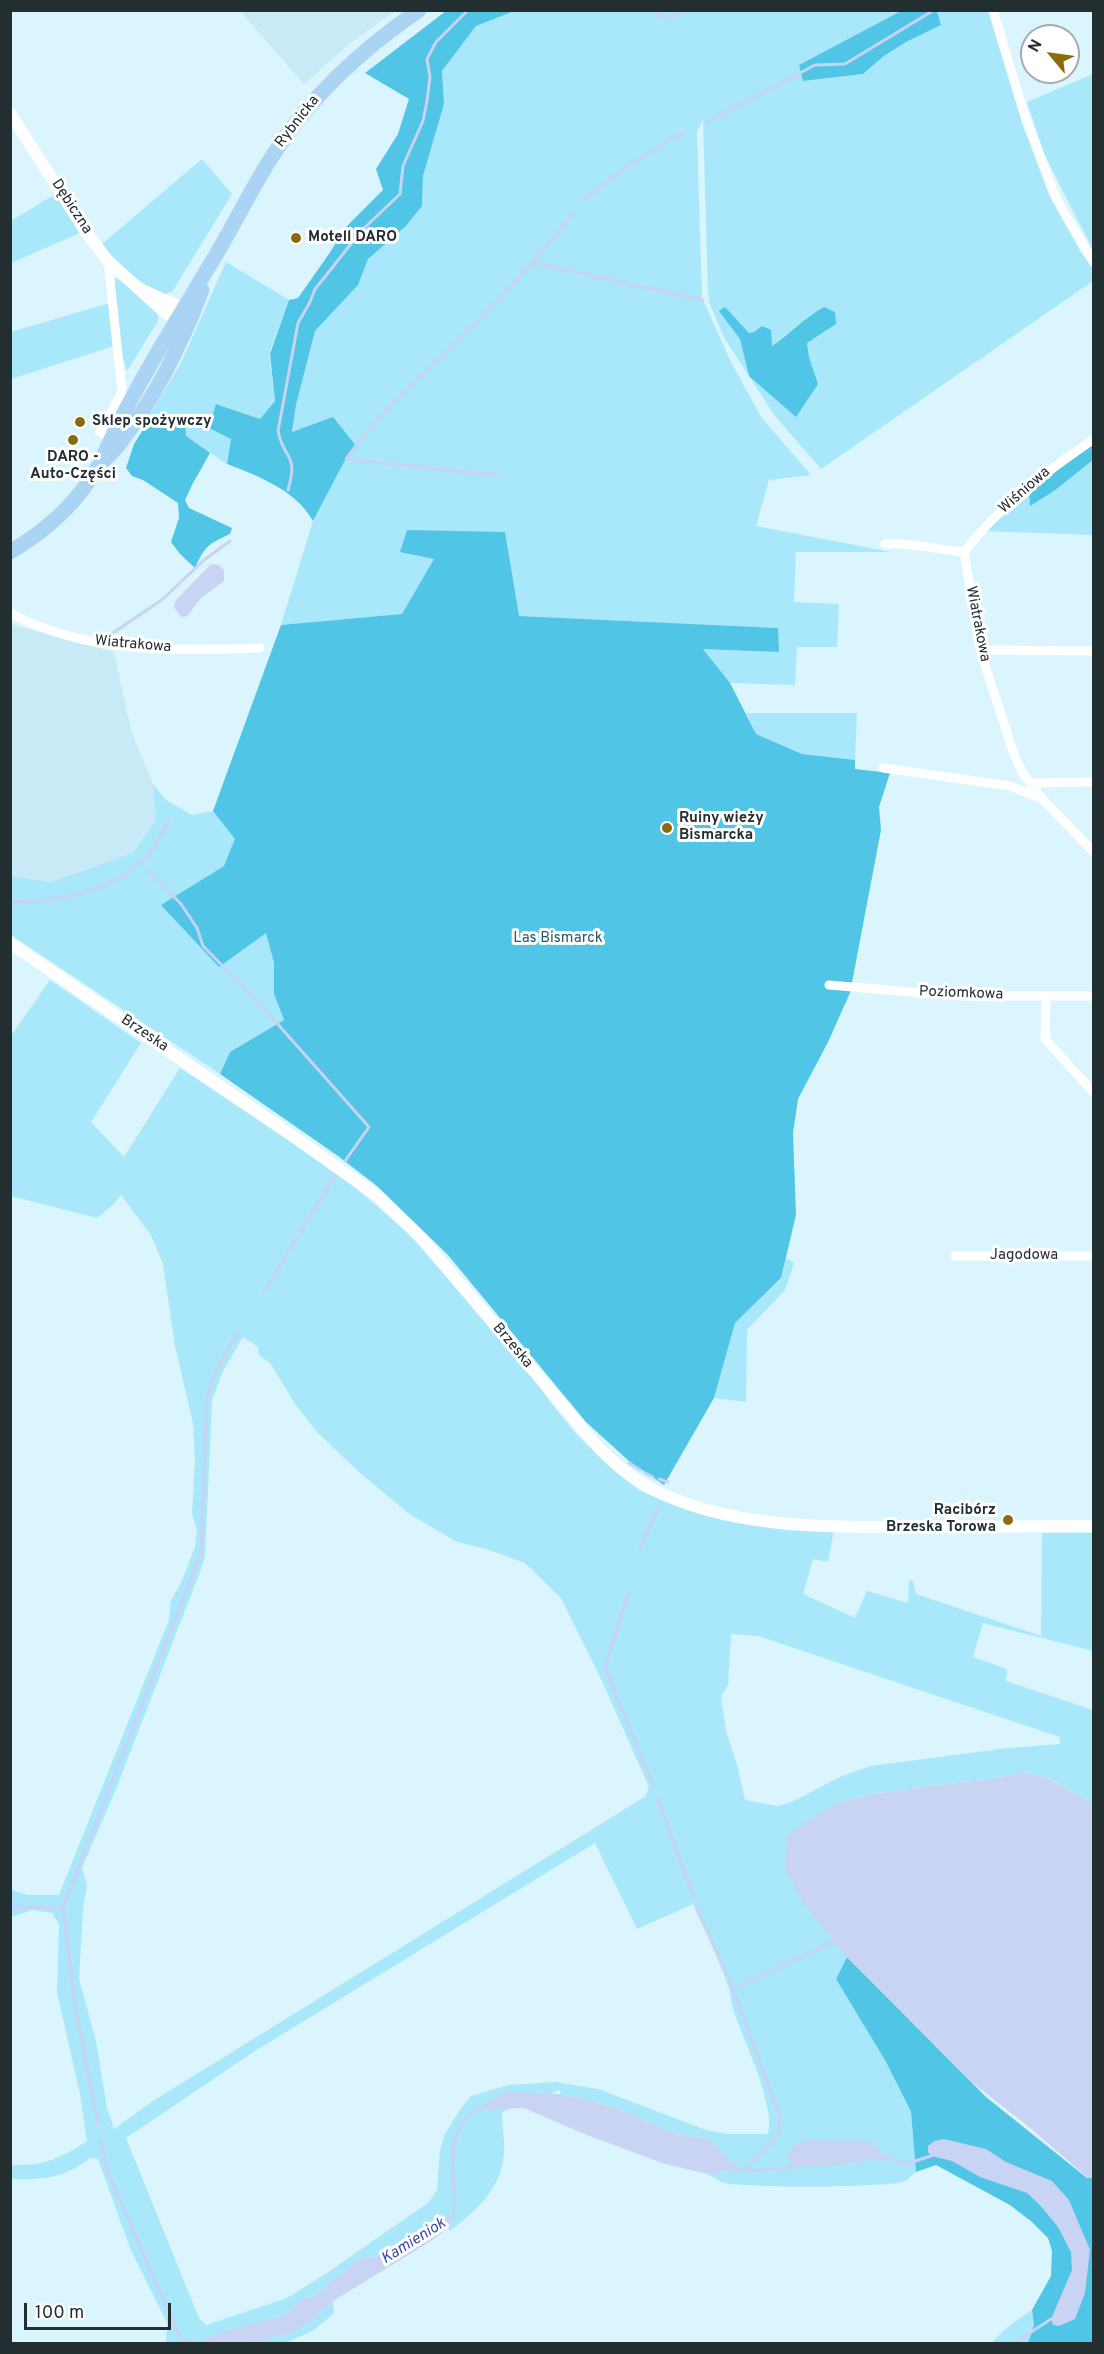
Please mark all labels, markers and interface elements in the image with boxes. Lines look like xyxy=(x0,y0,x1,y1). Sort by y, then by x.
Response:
north arrow xyxy=(1020,24,1080,84)
text: N xyxy=(1024,36,1048,56)
street label: Rybnicka xyxy=(272,92,324,152)
street label: Dębiczna xyxy=(47,176,95,238)
place label: Motell DARO xyxy=(308,229,397,247)
marker: Motell DARO xyxy=(289,231,303,245)
place label: Sklep spożywczy xyxy=(92,413,212,431)
marker: Sklep spożywczy xyxy=(73,415,87,429)
marker: DARO - Auto-Części xyxy=(66,433,80,447)
place label: DARO - Auto-Części xyxy=(30,449,116,484)
street label: Wiśniowa xyxy=(996,464,1054,518)
street label: Wiatrakowa xyxy=(961,585,993,663)
street label: Wiatrakowa xyxy=(94,633,172,657)
place label: Ruiny wieży Bismarcka xyxy=(679,810,764,845)
marker: Ruiny wieży Bismarcka xyxy=(660,821,674,835)
park label: Las Bismarck xyxy=(513,930,603,948)
street label: Poziomkowa xyxy=(919,984,1003,1004)
street label: Brzeska xyxy=(117,1012,171,1056)
street label: Jagodowa xyxy=(990,1247,1058,1265)
street label: Brzeska xyxy=(488,1320,536,1372)
place label: Racibórz Brzeska Torowa xyxy=(886,1502,996,1537)
marker: Racibórz Brzeska Torowa xyxy=(1001,1513,1015,1527)
water label: Kamieniok xyxy=(378,2215,450,2269)
scale bar xyxy=(27,2291,174,2329)
text: 100 m xyxy=(35,2302,84,2325)

